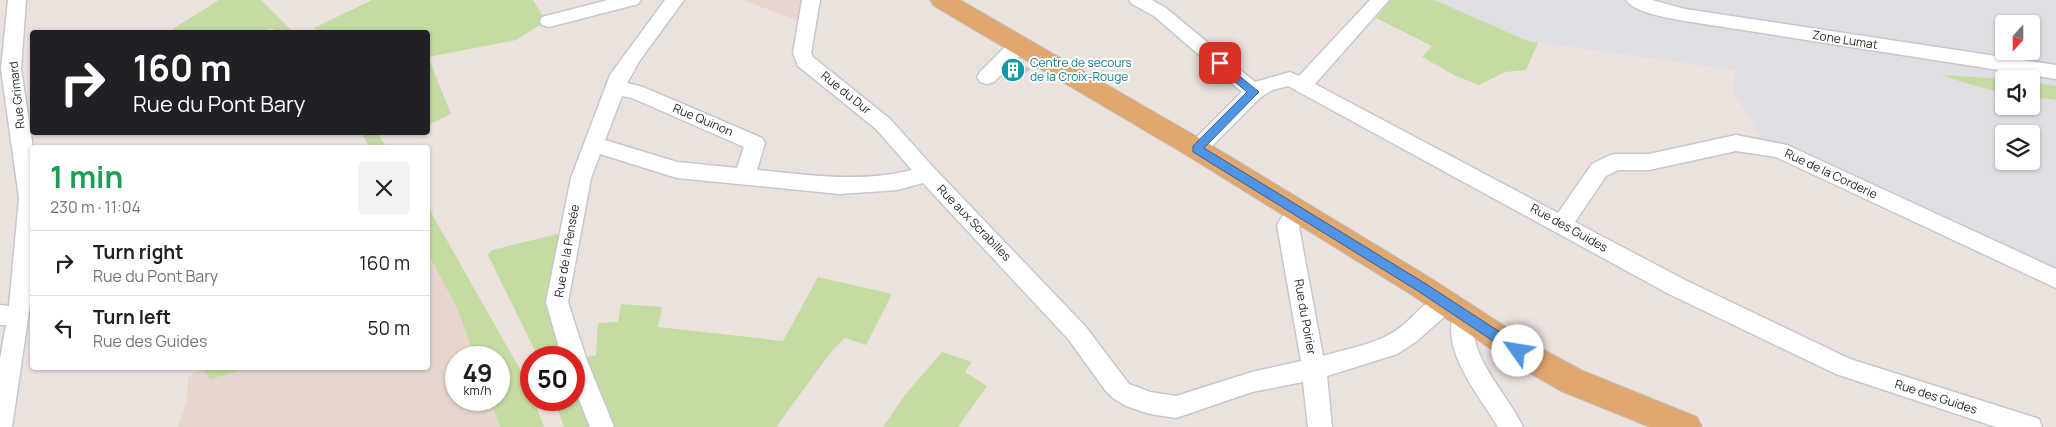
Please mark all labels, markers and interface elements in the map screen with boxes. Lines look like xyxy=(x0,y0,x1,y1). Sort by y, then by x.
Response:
north arrow xyxy=(1995,15,2040,60)
map controls xyxy=(1995,15,2040,170)
street label: Zone Lumat xyxy=(1811,26,1879,53)
pin xyxy=(1199,42,1241,84)
text: 160 m xyxy=(133,44,232,92)
icon: arrive xyxy=(1206,49,1234,77)
icon: right xyxy=(50,50,115,115)
place label: Centre de secours de la Croix-Rouge xyxy=(1030,54,1132,85)
building icon: Centre de secours de la Croix-Rouge xyxy=(1000,57,1026,83)
street label: Rue Grimard xyxy=(5,60,29,130)
street label: Rue du Dur xyxy=(818,67,876,119)
button: sound xyxy=(1995,70,2040,115)
text: Rue du Pont Bary xyxy=(133,89,305,119)
street label: Rue Quinon xyxy=(670,99,736,140)
button: layers xyxy=(1995,125,2040,170)
street label: Rue de la Corderie xyxy=(1782,145,1880,203)
text: 1 min xyxy=(50,156,123,197)
button: close xyxy=(358,162,410,214)
street label: Rue aux Scrabilles xyxy=(933,181,1015,265)
text: 230 m · 11:04 xyxy=(50,196,141,218)
street label: Rue des Guides xyxy=(1528,199,1611,256)
street label: Rue de la Pensée xyxy=(550,203,583,299)
text: Turn right xyxy=(93,239,183,265)
icon: right xyxy=(50,249,78,277)
text: 160 m xyxy=(359,250,410,276)
text: Rue du Pont Bary xyxy=(93,265,218,287)
street label: Rue du Poirier xyxy=(1290,278,1321,357)
text: Turn left xyxy=(93,304,171,330)
icon: left xyxy=(50,314,78,342)
text: 50 m xyxy=(368,315,410,341)
position arrow xyxy=(1491,324,1543,376)
text: Rue des Guides xyxy=(93,330,207,352)
speed limit sign: 50 xyxy=(520,346,585,411)
text: 49 xyxy=(462,355,493,390)
street label: Rue des Guides xyxy=(1893,375,1980,418)
text: km/h xyxy=(464,382,491,399)

